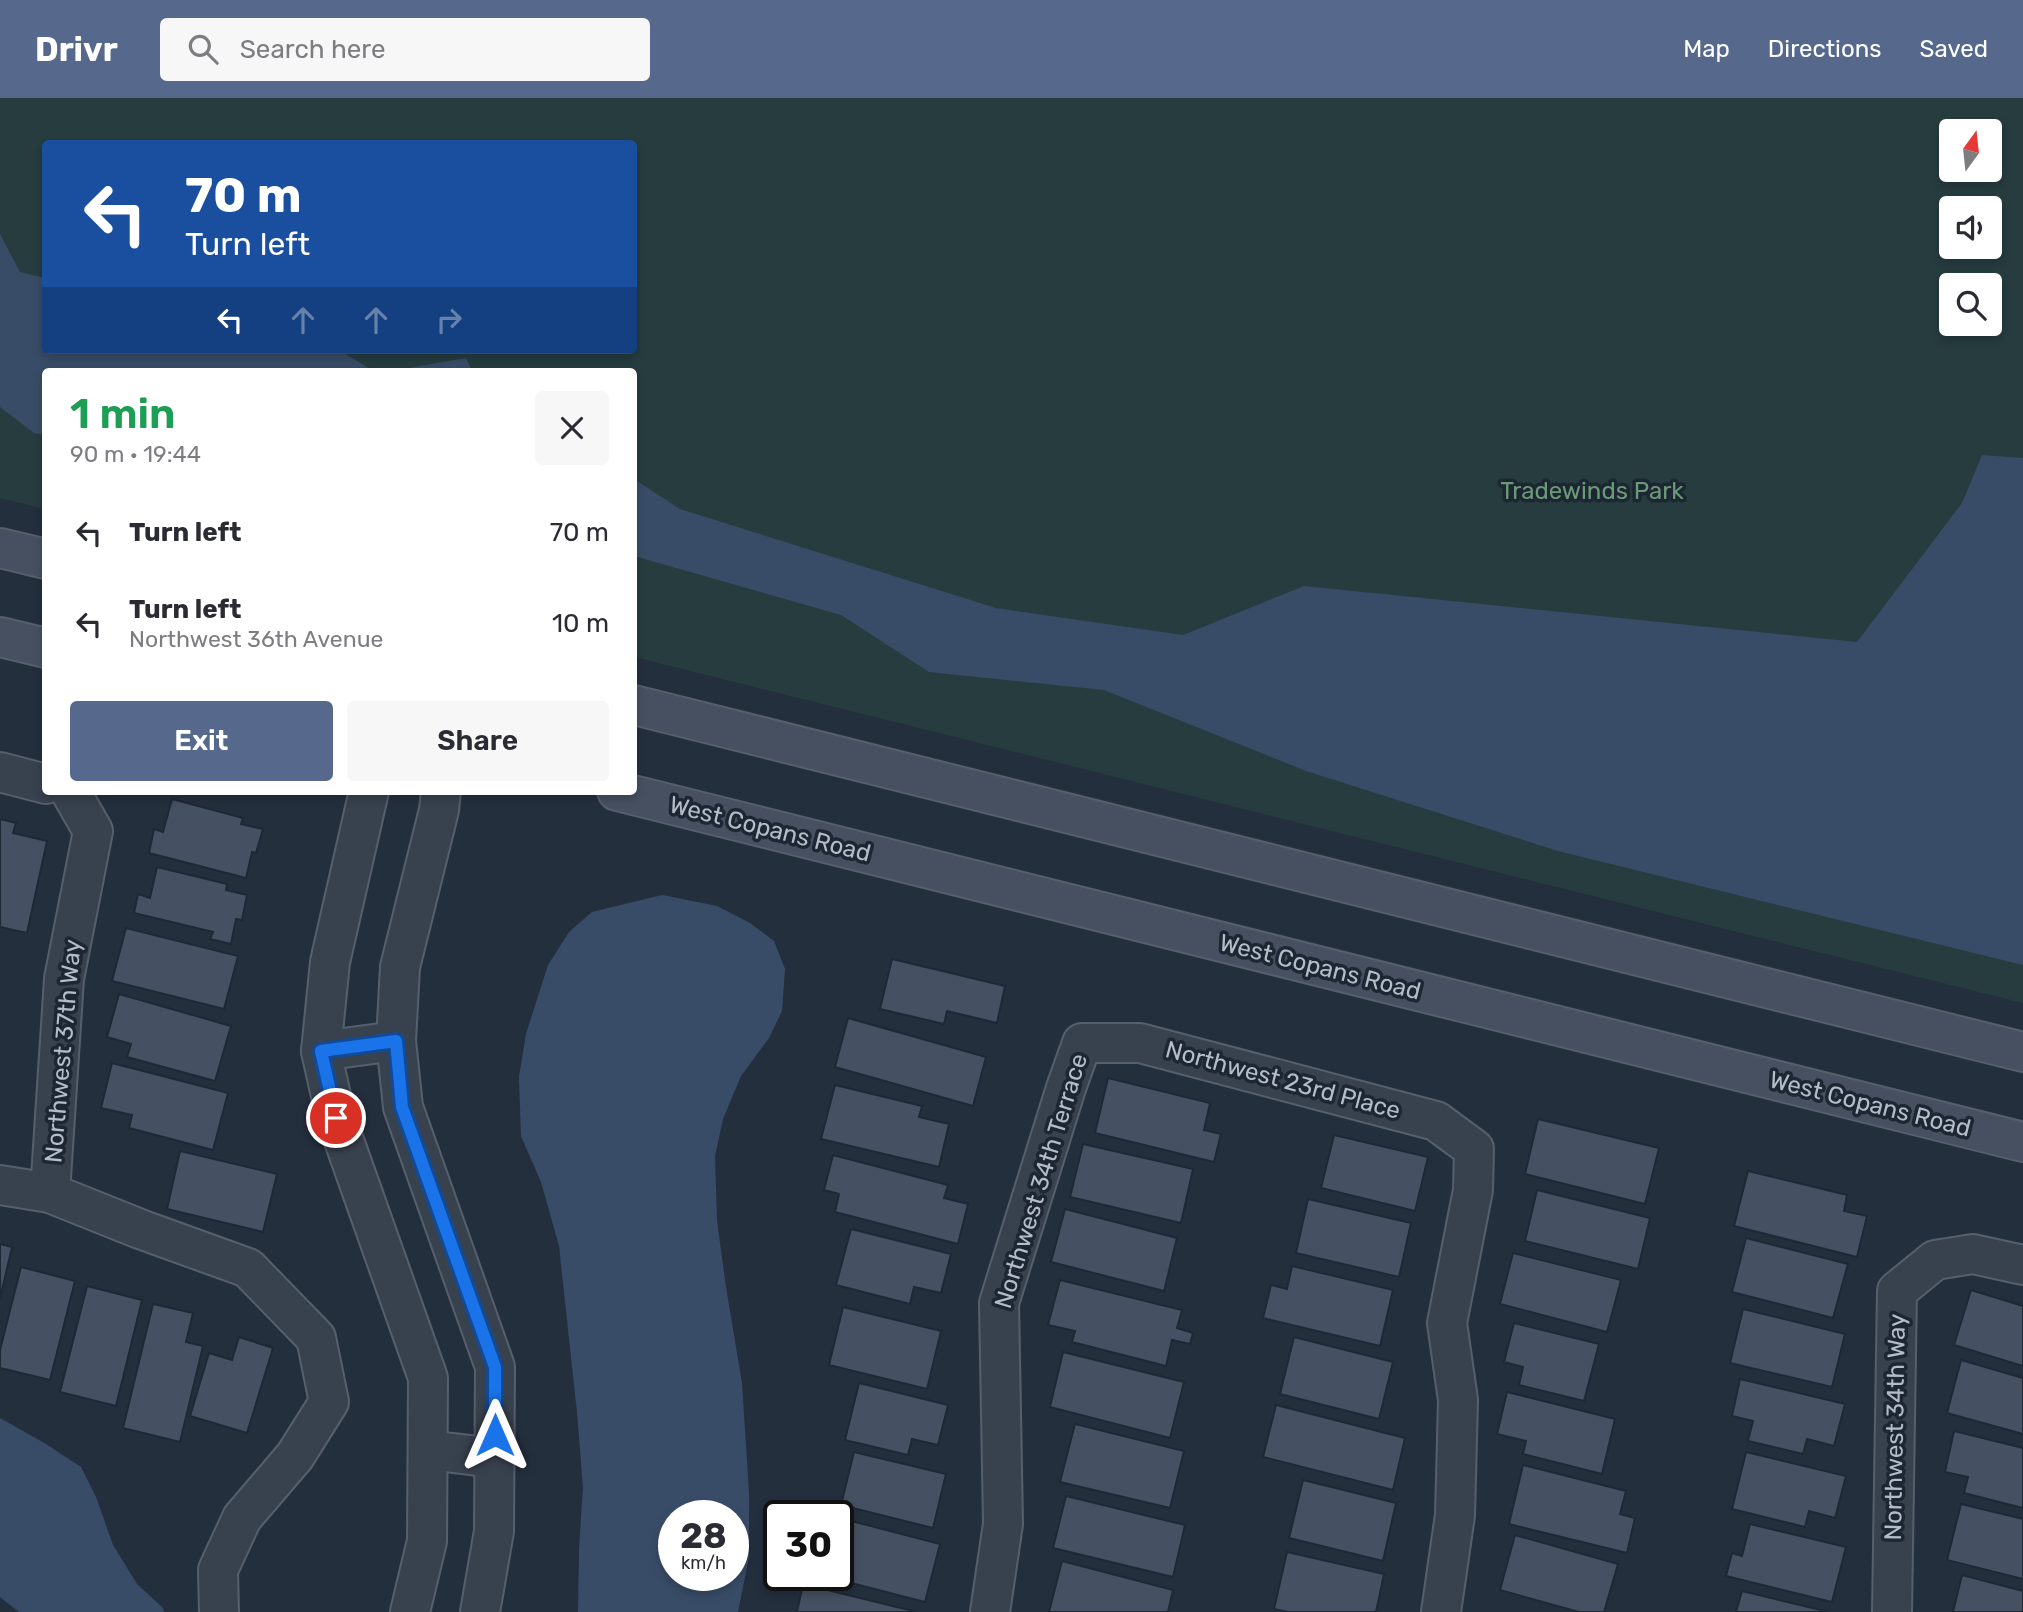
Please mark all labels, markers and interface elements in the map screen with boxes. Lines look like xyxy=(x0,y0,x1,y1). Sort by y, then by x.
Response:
search box xyxy=(160,18,650,81)
text: Drivr xyxy=(35,30,118,69)
icon: search xyxy=(184,30,222,68)
text: Search here xyxy=(240,34,386,65)
text: Map xyxy=(1683,35,1730,63)
text: Directions xyxy=(1768,35,1881,63)
text: Saved xyxy=(1919,35,1988,63)
north arrow xyxy=(1939,119,2002,182)
map controls xyxy=(1939,119,2002,336)
text: 70 m xyxy=(185,166,302,224)
icon: left xyxy=(70,168,161,259)
button: sound xyxy=(1939,196,2002,259)
text: Turn left xyxy=(185,225,310,263)
button: search xyxy=(1939,273,2002,336)
icon: left xyxy=(211,301,249,339)
icon: ahead xyxy=(284,301,322,339)
icon: ahead xyxy=(357,301,395,339)
icon: right xyxy=(430,301,468,339)
text: 1 min xyxy=(70,389,176,439)
button: close xyxy=(535,391,609,465)
text: 90 m · 19:44 xyxy=(70,440,201,468)
park label: Tradewinds Park xyxy=(1500,477,1684,505)
icon: left xyxy=(70,514,108,552)
text: Turn left xyxy=(129,517,241,548)
text: 70 m xyxy=(550,517,609,548)
text: Turn left xyxy=(129,594,241,625)
icon: left xyxy=(70,605,108,643)
text: 10 m xyxy=(552,608,609,639)
text: Northwest 36th Avenue xyxy=(129,625,383,653)
button: Exit xyxy=(70,701,333,781)
button: Share xyxy=(347,701,609,781)
street label: West Copans Road xyxy=(666,790,874,868)
street label: West Copans Road xyxy=(1216,928,1424,1006)
street label: Northwest 37th Way xyxy=(39,938,87,1164)
street label: Northwest 23rd Place xyxy=(1163,1035,1403,1125)
street label: Northwest 34th Terrace xyxy=(989,1050,1093,1312)
street label: West Copans Road xyxy=(1766,1065,1974,1143)
pin xyxy=(306,1088,366,1148)
icon: arrive xyxy=(317,1099,355,1137)
street label: Northwest 34th Way xyxy=(1879,1313,1911,1541)
position arrow xyxy=(458,1398,532,1472)
speed limit sign: 30 xyxy=(763,1500,854,1591)
text: 28 xyxy=(680,1515,727,1557)
text: km/h xyxy=(681,1552,726,1574)

